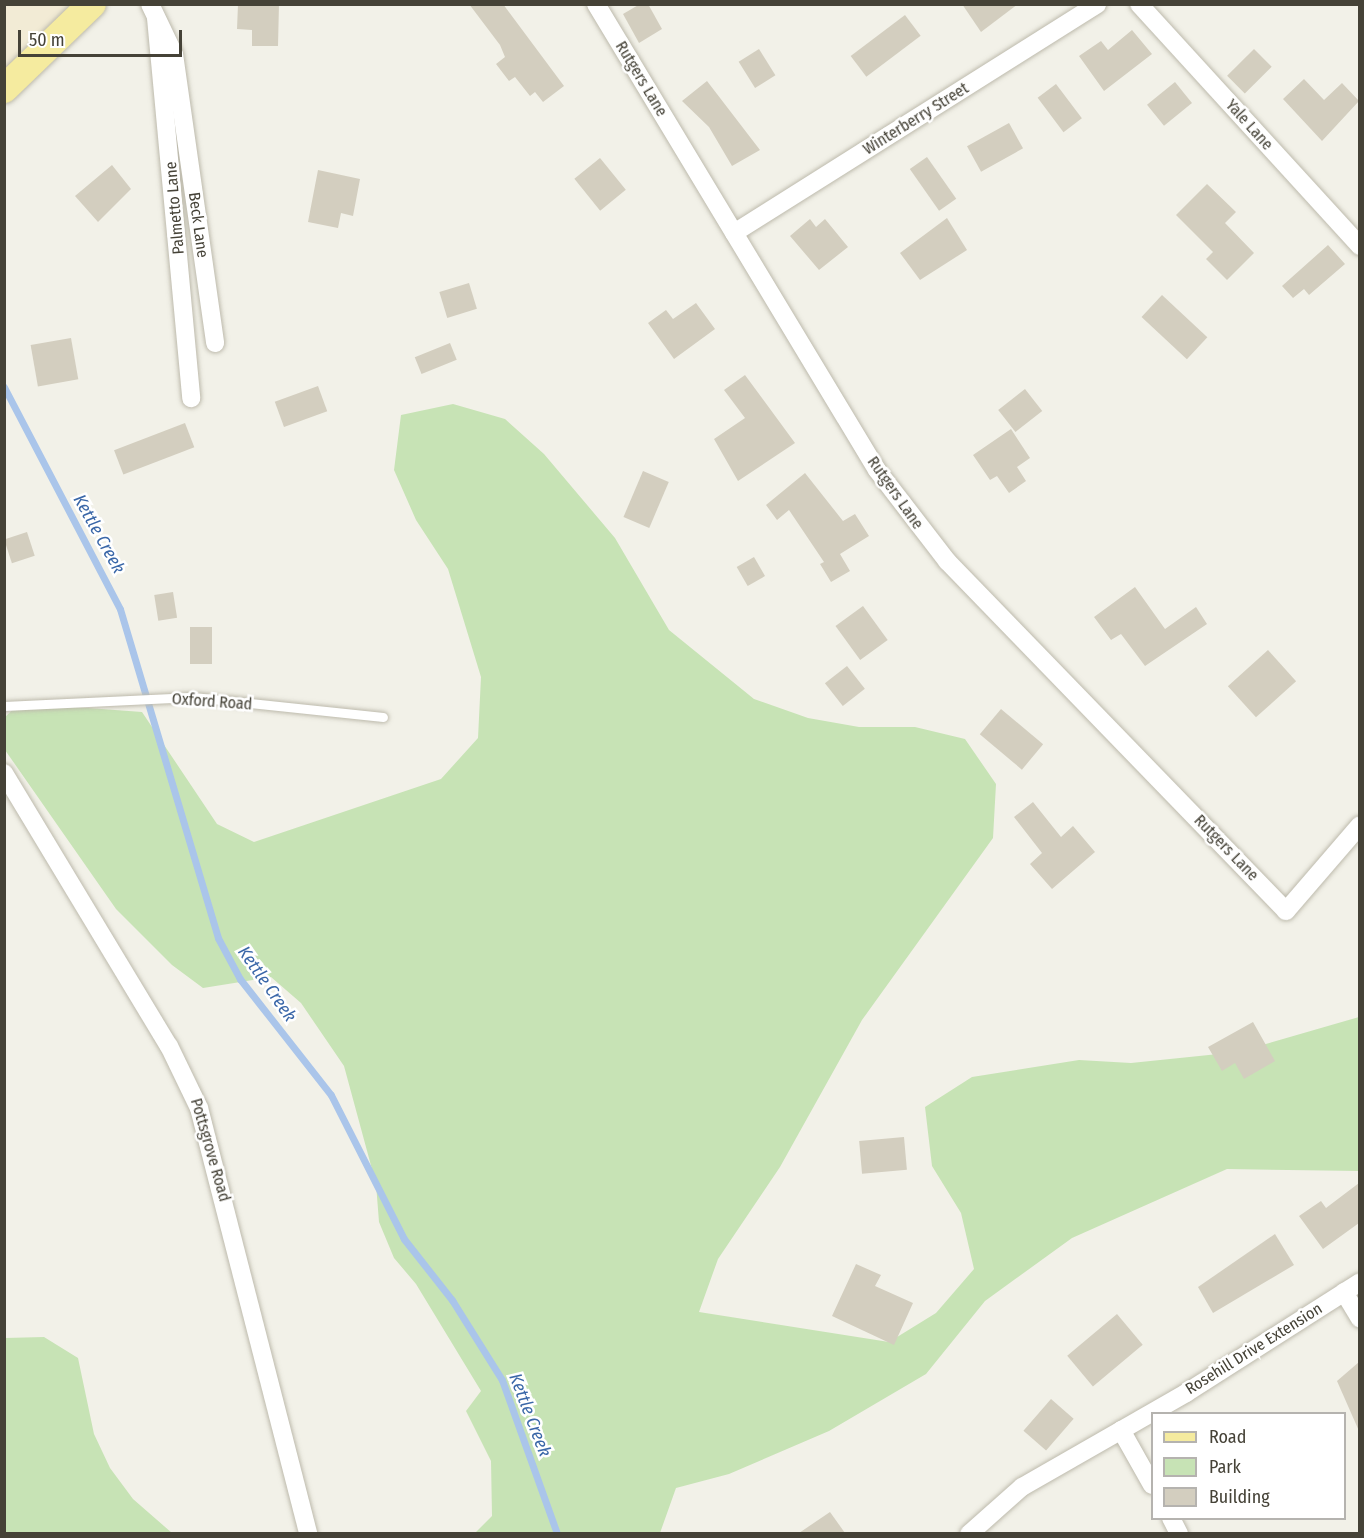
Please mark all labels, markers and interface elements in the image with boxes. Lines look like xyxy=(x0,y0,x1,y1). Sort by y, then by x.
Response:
scale bar xyxy=(21,18,184,56)
text: 50 m xyxy=(29,29,65,51)
street label: Rutgers Lane xyxy=(611,38,671,120)
street label: Winterberry Street xyxy=(860,79,972,159)
street label: Yale Lane xyxy=(1221,96,1277,154)
street label: Palmetto Lane xyxy=(161,161,189,255)
street label: Beck Lane xyxy=(184,191,212,259)
street label: Rutgers Lane xyxy=(863,453,927,533)
water label: Kettle Creek xyxy=(68,491,130,577)
street label: Oxford Road xyxy=(171,690,253,714)
street label: Rutgers Lane xyxy=(1190,811,1262,885)
water label: Kettle Creek xyxy=(233,942,301,1026)
street label: Pottsgrove Road xyxy=(186,1096,234,1204)
street label: Rosehill Drive Extension xyxy=(1182,1299,1326,1399)
water label: Kettle Creek xyxy=(504,1370,556,1460)
legend xyxy=(1151,1412,1346,1520)
text: Road xyxy=(1209,1426,1246,1448)
text: Park xyxy=(1209,1456,1241,1478)
text: Building xyxy=(1209,1486,1270,1508)

